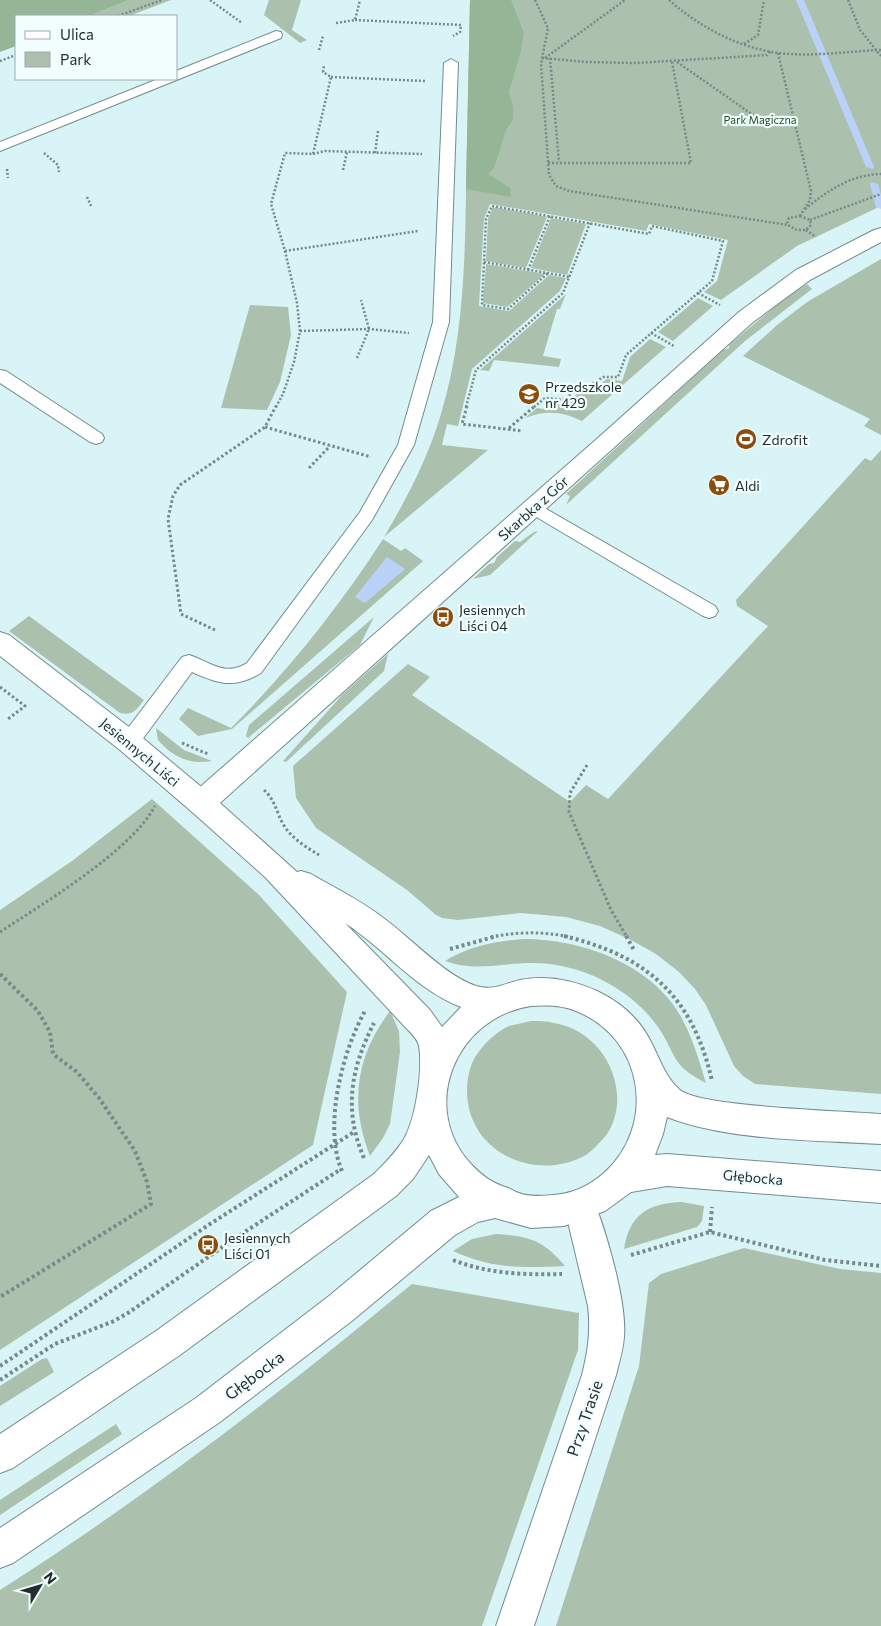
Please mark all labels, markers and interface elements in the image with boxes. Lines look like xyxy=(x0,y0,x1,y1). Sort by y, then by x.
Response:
legend xyxy=(15,15,178,80)
text: Ulica xyxy=(60,25,94,43)
text: Park xyxy=(60,50,91,68)
park label: Park Magiczna xyxy=(723,113,797,126)
place label: Przedszkole nr 429 xyxy=(545,378,622,411)
school or university icon: Przedszkole nr 429 xyxy=(517,382,541,406)
sports icon: Zdrofit xyxy=(734,427,758,451)
place label: Zdrofit xyxy=(762,431,808,448)
street label: Skarbka z Gór xyxy=(494,472,572,544)
supermarket icon: Aldi xyxy=(707,473,731,497)
place label: Aldi xyxy=(735,477,760,494)
place label: Jesiennych Liści 04 xyxy=(459,601,526,634)
bus stop icon: Jesiennych Liści 04 xyxy=(431,605,455,629)
street label: Jesiennych Liści xyxy=(97,714,183,790)
street label: Głębocka xyxy=(722,1166,784,1188)
place label: Jesiennych Liści 01 xyxy=(224,1229,291,1262)
bus stop icon: Jesiennych Liści 01 xyxy=(196,1233,220,1257)
street label: Głębocka xyxy=(221,1347,287,1403)
street label: Przy Trasie xyxy=(562,1378,606,1458)
north arrow xyxy=(15,1561,65,1611)
text: N xyxy=(41,1568,61,1587)

